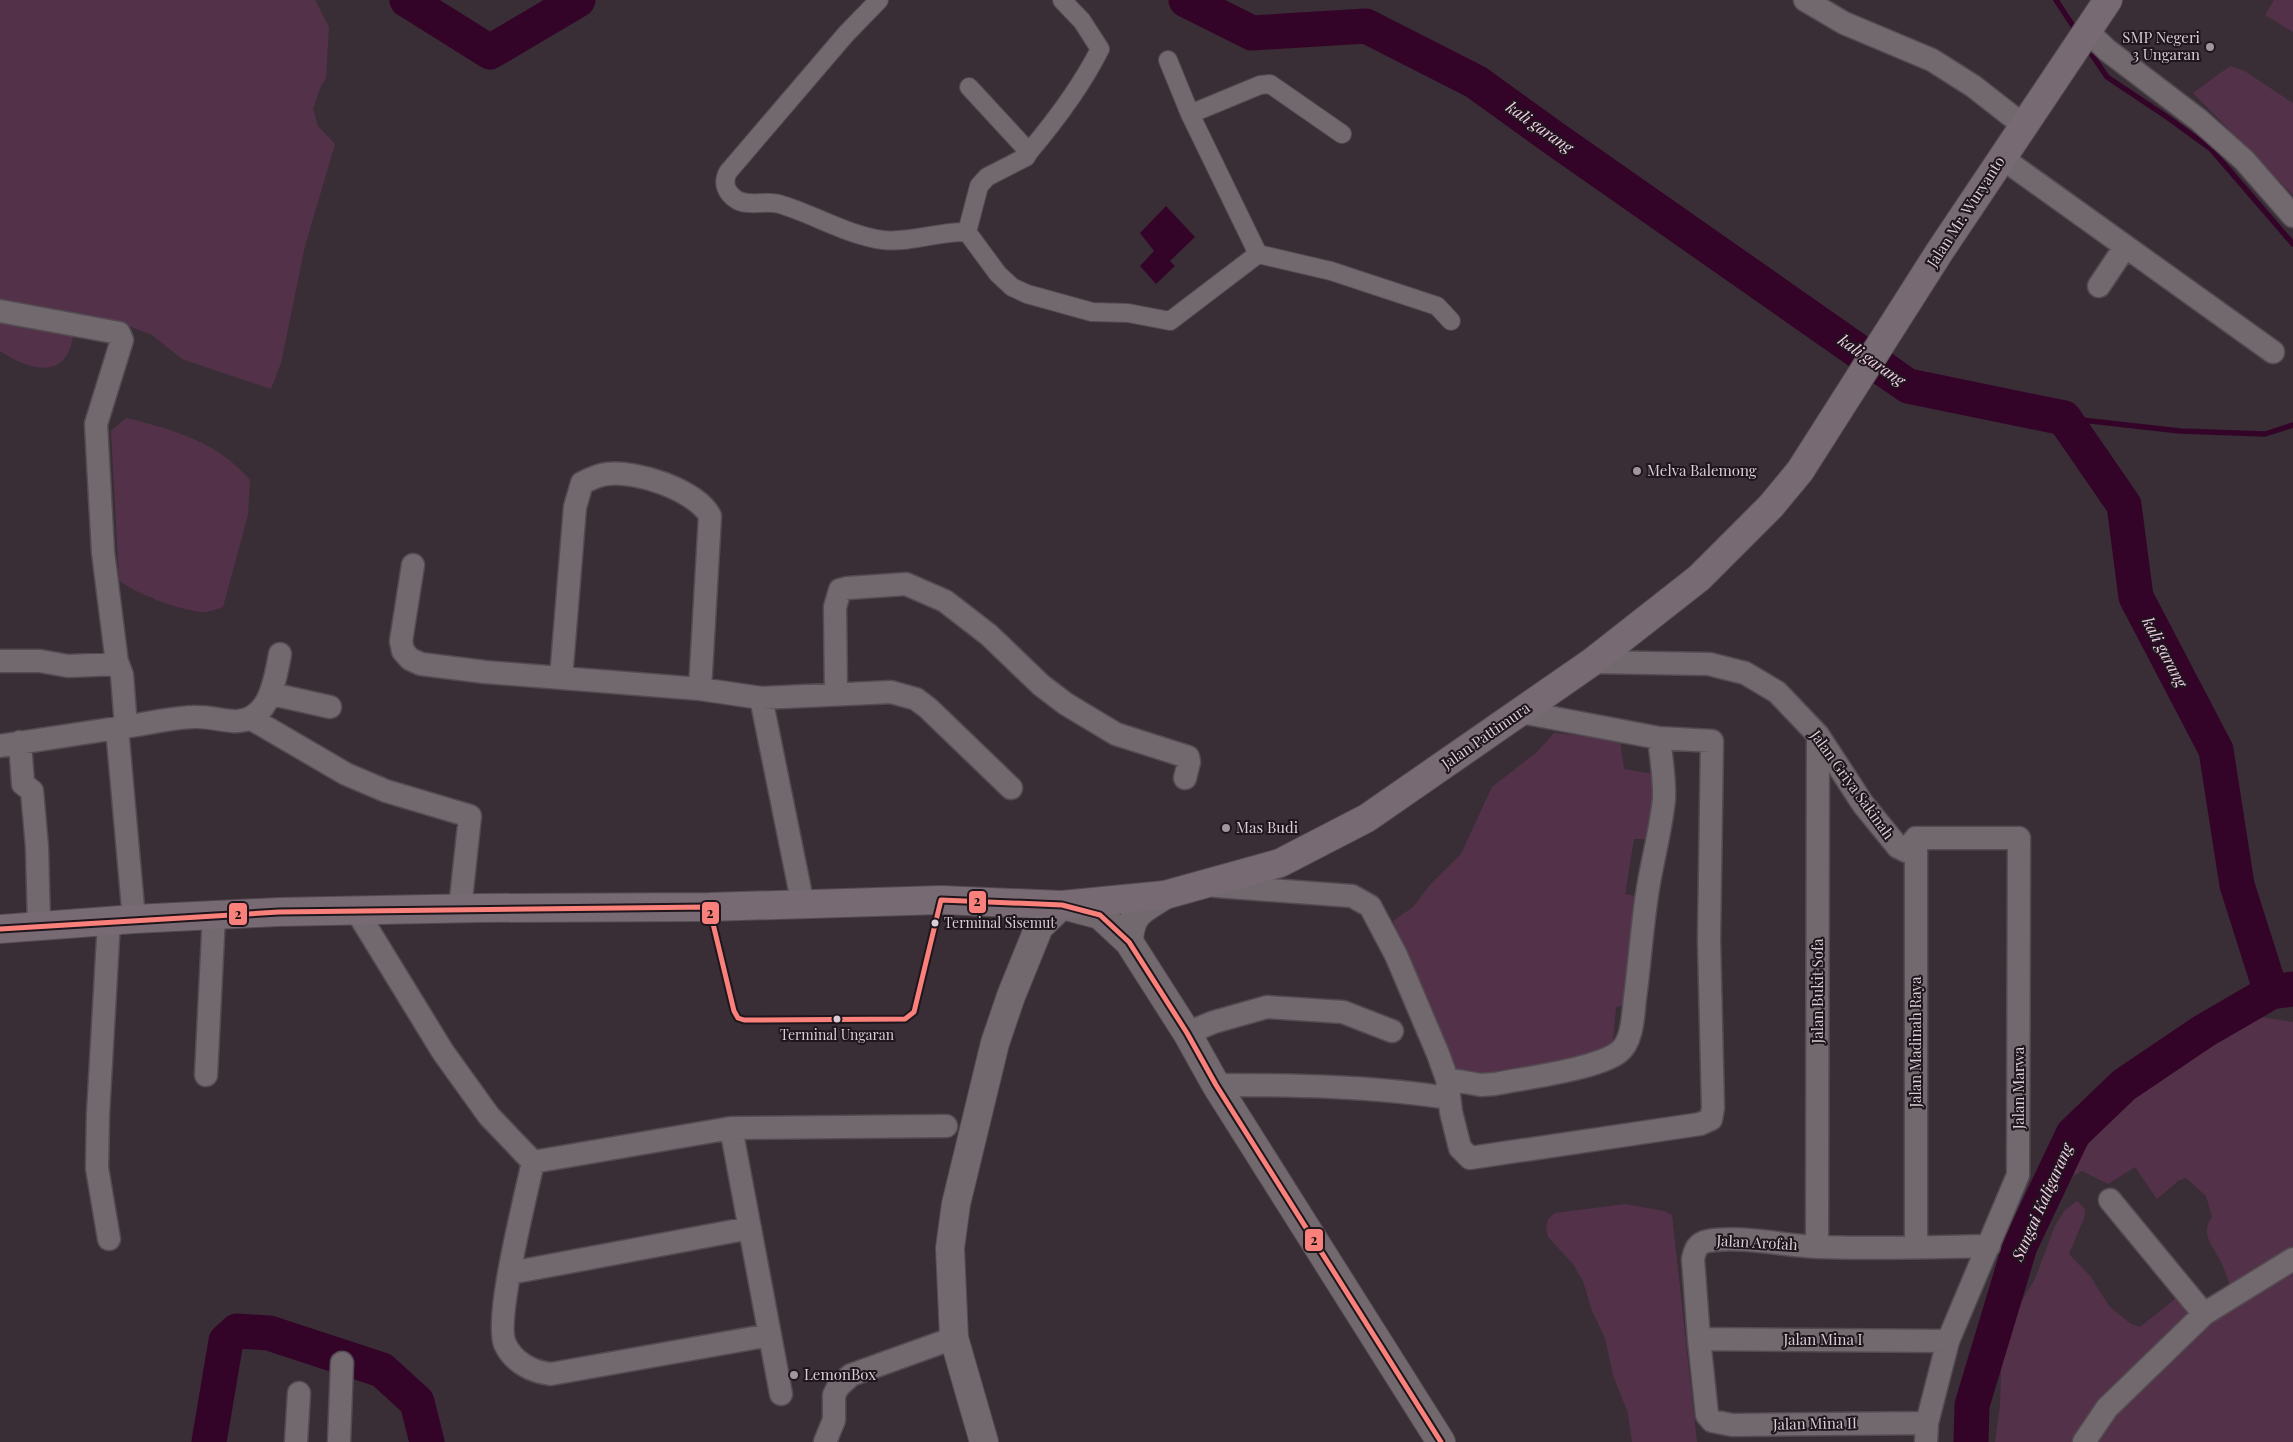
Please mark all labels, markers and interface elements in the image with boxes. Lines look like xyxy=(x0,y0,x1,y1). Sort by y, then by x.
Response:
place label: SMP Negeri 3 Ungaran xyxy=(2122,27,2201,64)
marker: SMP Negeri 3 Ungaran xyxy=(2204,41,2216,53)
water label: kali garang xyxy=(1502,95,1579,158)
street label: Jalan Mr. Wuryanto xyxy=(1921,152,2009,272)
water label: kali garang xyxy=(1834,328,1911,391)
place label: Melva Balemong xyxy=(1647,460,1757,480)
marker: Melva Balemong xyxy=(1631,465,1643,477)
water label: kali garang xyxy=(2138,612,2194,692)
street label: Jalan Pattimura xyxy=(1437,697,1534,774)
street label: Jalan Griya Sakinah xyxy=(1806,725,1899,843)
place label: Mas Budi xyxy=(1236,817,1299,837)
marker: Mas Budi xyxy=(1220,822,1232,834)
line badge: 2 xyxy=(968,890,987,914)
text: 2 xyxy=(973,891,981,910)
line badge: 2 xyxy=(701,901,720,925)
line badge: 2 xyxy=(228,902,248,926)
text: 2 xyxy=(706,903,714,922)
text: 2 xyxy=(234,904,242,923)
place label: Terminal Sisemut xyxy=(944,913,1056,932)
marker: Terminal Sisemut xyxy=(930,918,940,928)
street label: Jalan Bukit Sofa xyxy=(1807,938,1827,1044)
street label: Jalan Madinah Raya xyxy=(1905,976,1925,1109)
marker: Terminal Ungaran xyxy=(832,1014,842,1024)
place label: Terminal Ungaran xyxy=(780,1025,895,1044)
street label: Jalan Marwa xyxy=(2008,1046,2028,1130)
water label: Sungai Kaligarang xyxy=(2006,1138,2078,1265)
line badge: 2 xyxy=(1304,1228,1324,1252)
text: 2 xyxy=(1310,1230,1318,1249)
street label: Jalan Arofah xyxy=(1715,1230,1798,1254)
street label: Jalan Mina I xyxy=(1782,1329,1863,1349)
place label: LemonBox xyxy=(804,1364,876,1384)
marker: LemonBox xyxy=(788,1369,800,1381)
street label: Jalan Mina II xyxy=(1772,1412,1857,1434)

